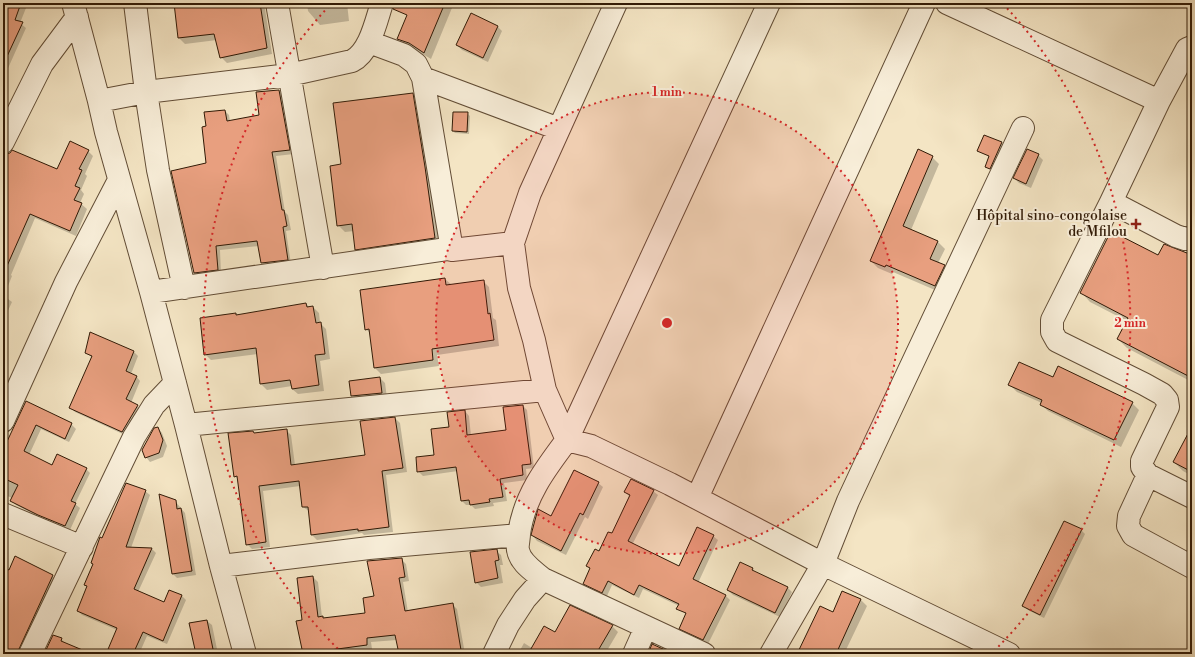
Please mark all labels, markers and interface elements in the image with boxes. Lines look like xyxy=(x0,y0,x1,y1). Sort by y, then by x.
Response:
text: 1 min xyxy=(652,85,683,100)
place label: Hôpital sino-congolaise de Mfilou xyxy=(976,207,1127,241)
marker: Hôpital sino-congolaise de Mfilou xyxy=(1130,218,1142,230)
centre of rings xyxy=(660,316,674,330)
text: 2 min xyxy=(1114,316,1146,331)

